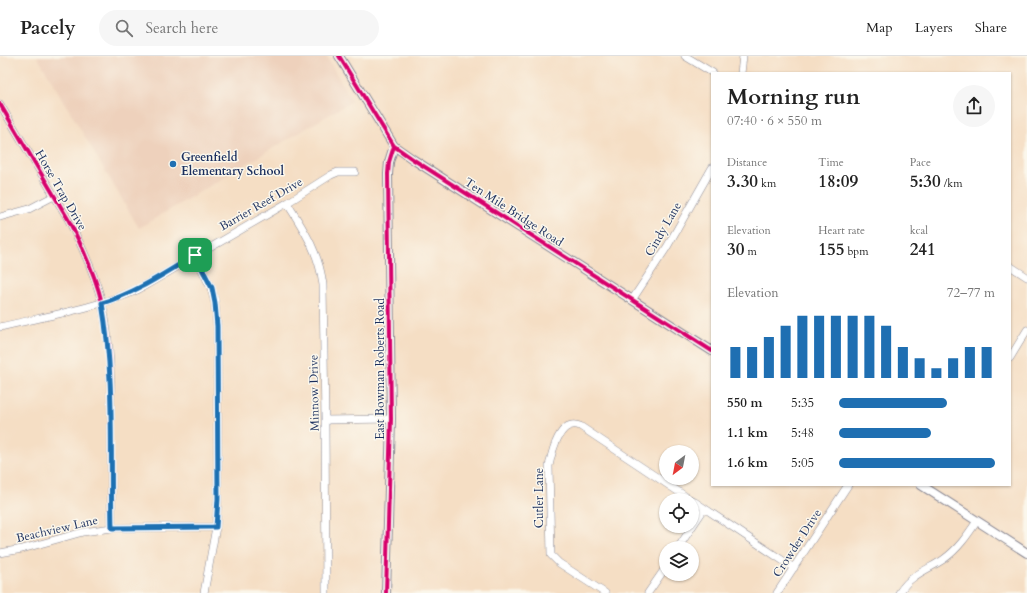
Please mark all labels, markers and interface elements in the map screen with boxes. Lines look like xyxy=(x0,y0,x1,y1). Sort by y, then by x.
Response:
search box xyxy=(99,10,379,46)
text: Pacely xyxy=(20,15,75,41)
icon: search xyxy=(113,17,135,39)
text: Search here xyxy=(145,18,218,38)
text: Map xyxy=(866,18,893,37)
text: Layers xyxy=(915,18,953,37)
text: Share xyxy=(975,18,1007,37)
text: Morning run xyxy=(727,82,860,112)
button: share xyxy=(953,85,995,127)
text: 07:40 · 6 × 550 m xyxy=(727,112,822,130)
street label: Horse Trap Drive xyxy=(31,147,91,233)
place label: Greenfield Elementary School xyxy=(181,149,284,179)
text: Distance xyxy=(727,155,767,170)
text: Time xyxy=(818,155,844,170)
text: Pace xyxy=(910,155,931,170)
marker: Greenfield Elementary School xyxy=(168,159,178,169)
text: 3.30 xyxy=(727,170,758,193)
text: 18:09 xyxy=(818,170,858,193)
text: 5:30 xyxy=(910,170,941,193)
street label: Barrier Reef Drive xyxy=(216,174,306,234)
street label: Ten Mile Bridge Road xyxy=(462,174,567,250)
text: km xyxy=(758,176,776,191)
text: /km xyxy=(941,176,962,191)
street label: Cindy Lane xyxy=(641,199,685,259)
text: Elevation xyxy=(727,223,771,238)
text: Heart rate xyxy=(818,223,865,238)
text: kcal xyxy=(910,223,928,238)
pin xyxy=(178,238,212,272)
text: 30 xyxy=(727,238,744,261)
text: 155 xyxy=(818,238,844,261)
text: 241 xyxy=(910,238,936,261)
icon: arrive xyxy=(184,244,206,266)
text: m xyxy=(744,244,757,259)
text: bpm xyxy=(844,244,868,259)
text: Elevation xyxy=(727,284,779,302)
text: 72–77 m xyxy=(947,284,995,302)
street label: East Bowman Roberts Road xyxy=(372,298,388,440)
street label: Minnow Drive xyxy=(305,355,323,431)
text: 550 m xyxy=(727,394,762,412)
text: 5:35 xyxy=(791,394,814,412)
text: 1.1 km xyxy=(727,424,768,442)
text: 5:48 xyxy=(791,424,814,442)
north arrow xyxy=(659,445,699,485)
map controls xyxy=(659,445,699,581)
text: 1.6 km xyxy=(727,454,768,472)
text: 5:05 xyxy=(791,454,814,472)
street label: Cutler Lane xyxy=(531,468,547,528)
button: locate xyxy=(659,493,699,533)
street label: Crowder Drive xyxy=(769,506,825,580)
street label: Beachview Lane xyxy=(15,512,99,546)
button: layers xyxy=(659,541,699,581)

